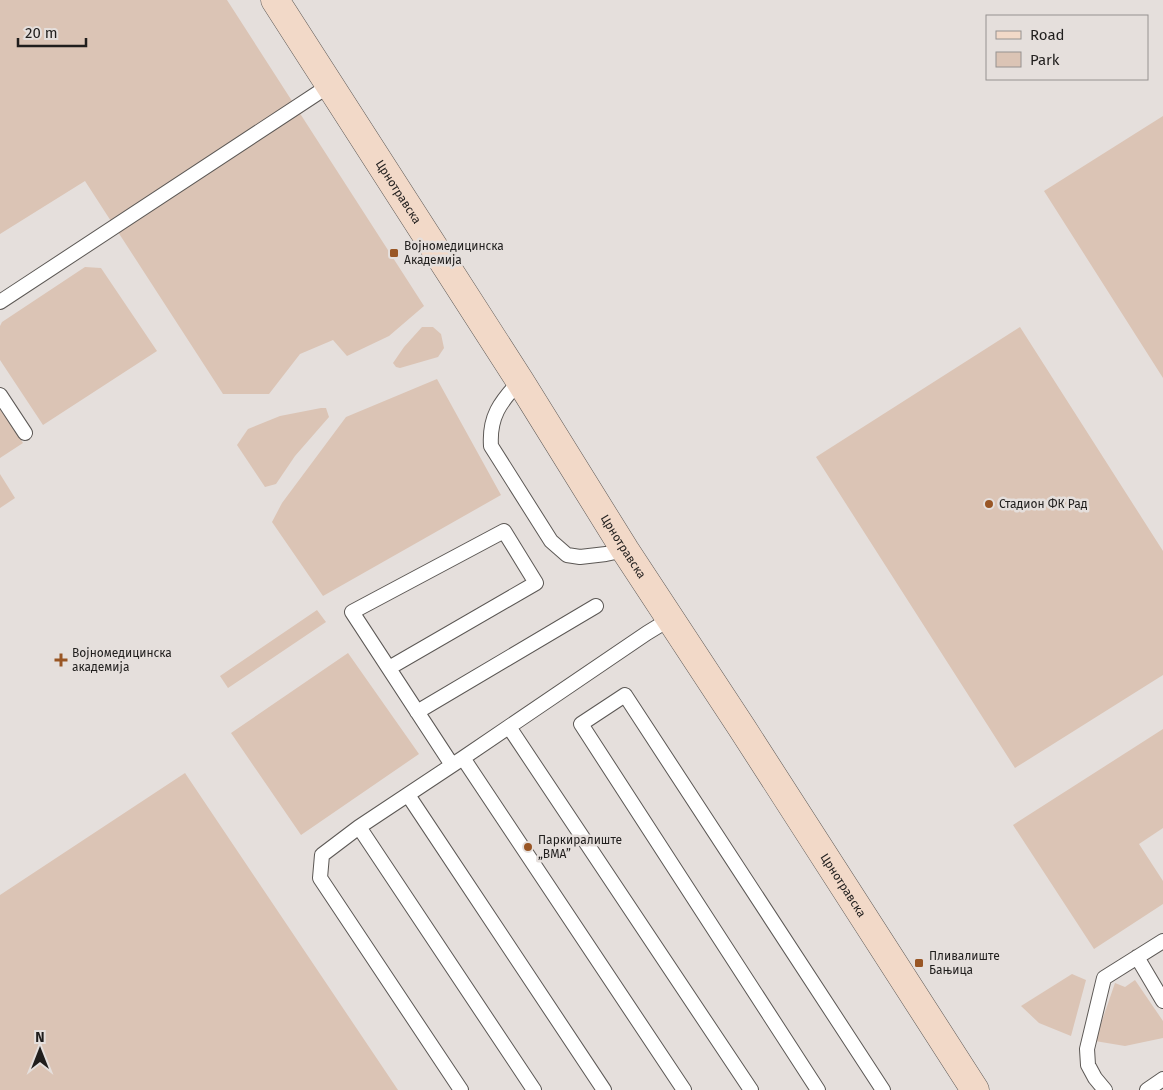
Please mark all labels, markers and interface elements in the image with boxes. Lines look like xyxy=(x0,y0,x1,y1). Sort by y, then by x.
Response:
scale bar xyxy=(18,15,85,47)
legend xyxy=(986,15,1148,80)
text: 20 m xyxy=(25,24,58,42)
text: Road xyxy=(1030,26,1065,44)
text: Park xyxy=(1030,51,1060,69)
street label: Црнотравска xyxy=(373,157,424,226)
place label: Војномедицинска Академија xyxy=(404,239,504,267)
marker: Војномедицинска Академија xyxy=(388,247,400,259)
place label: Стадион ФК Рад xyxy=(999,497,1088,511)
marker: Стадион ФК Рад xyxy=(983,498,995,510)
street label: Црнотравска xyxy=(598,512,649,581)
place label: Војномедицинска академија xyxy=(72,646,172,674)
marker: Војномедицинска академија xyxy=(54,653,68,667)
place label: Паркиралиште „ВМА” xyxy=(538,833,622,861)
marker: Паркиралиште „ВМА” xyxy=(522,841,534,853)
street label: Црнотравска xyxy=(818,851,869,920)
place label: Пливалиште Бањица xyxy=(929,949,1000,977)
marker: Пливалиште Бањица xyxy=(913,957,925,969)
north arrow xyxy=(15,1025,65,1075)
text: N xyxy=(35,1029,45,1046)

